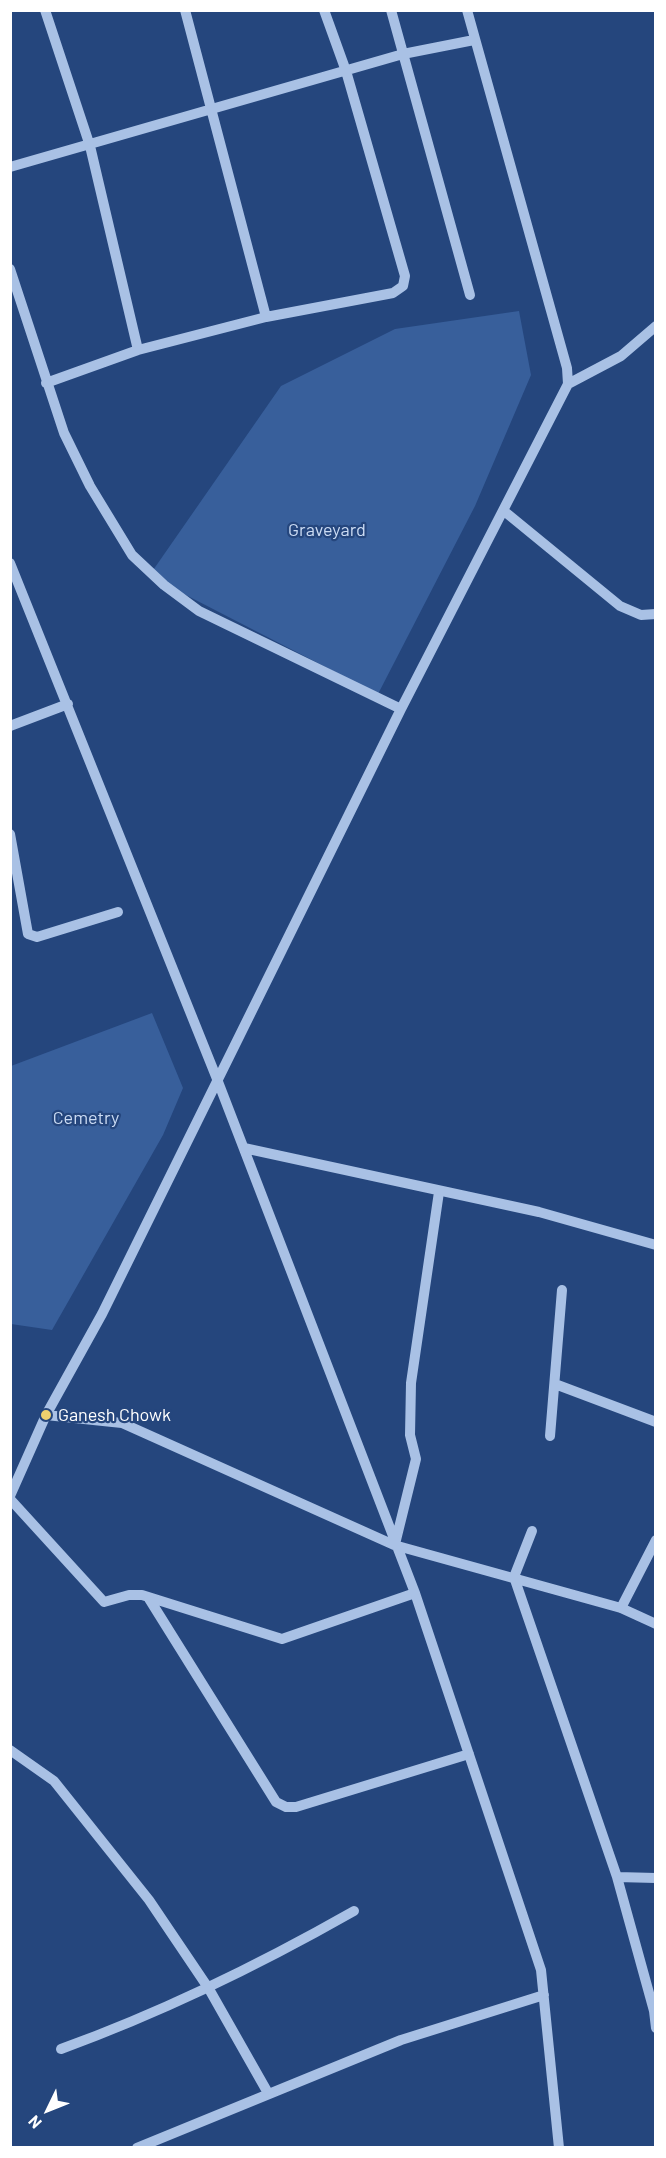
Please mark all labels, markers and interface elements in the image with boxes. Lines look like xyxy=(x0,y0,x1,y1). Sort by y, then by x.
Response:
park label: Graveyard xyxy=(288,519,366,541)
park label: Cemetry xyxy=(53,1107,119,1129)
place label: Ganesh Chowk xyxy=(58,1404,171,1426)
marker: Ganesh Chowk xyxy=(39,1408,53,1422)
north arrow xyxy=(18,2080,78,2140)
text: N xyxy=(24,2112,45,2133)

